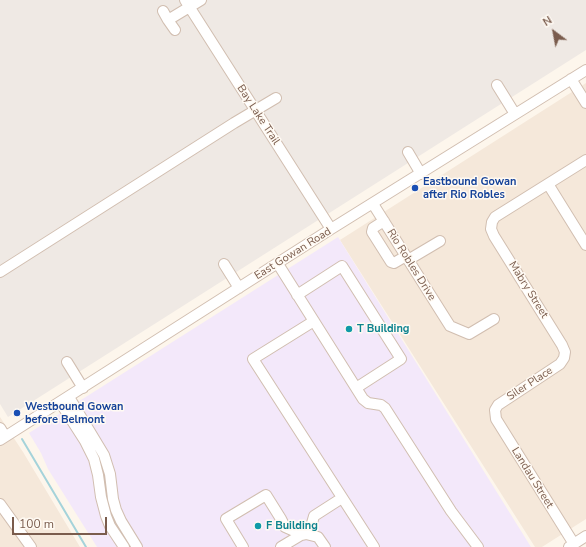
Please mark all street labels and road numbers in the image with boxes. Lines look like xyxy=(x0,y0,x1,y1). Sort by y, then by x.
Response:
street label: Bay Lake Trail xyxy=(234,83,282,147)
street label: East Gowan Road xyxy=(252,225,334,283)
street label: Rio Robles Drive xyxy=(384,227,438,303)
street label: Mabry Street xyxy=(505,259,551,321)
street label: Siler Place xyxy=(505,364,555,404)
street label: Landau Street xyxy=(508,445,556,511)

